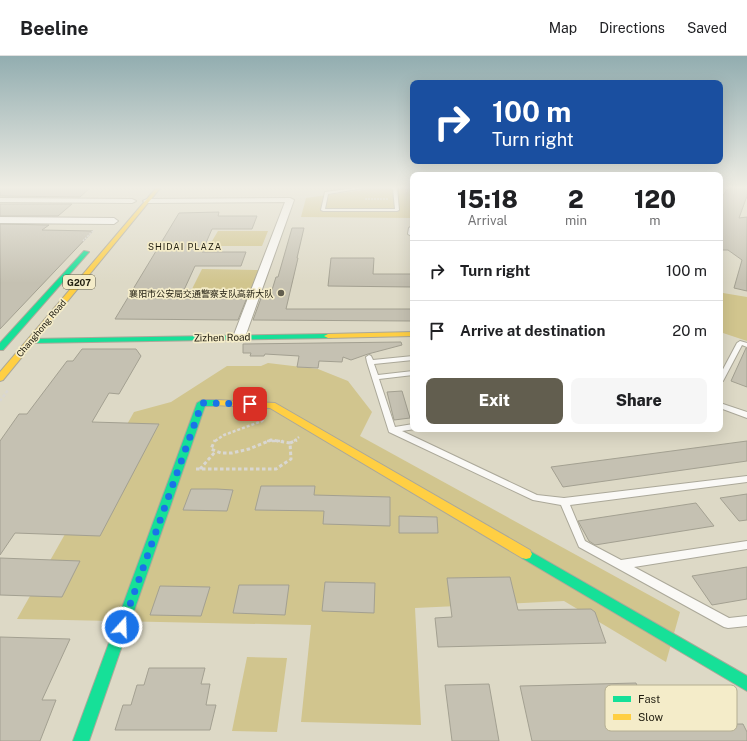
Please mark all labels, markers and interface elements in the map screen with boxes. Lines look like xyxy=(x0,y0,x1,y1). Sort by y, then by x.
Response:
text: Beeline xyxy=(20,17,89,39)
text: Map xyxy=(549,20,577,36)
text: Directions xyxy=(599,20,665,36)
text: Saved xyxy=(687,20,727,36)
text: 100 m xyxy=(492,95,571,128)
icon: right xyxy=(426,96,478,148)
text: Turn right xyxy=(492,129,574,150)
text: 15:18 xyxy=(457,185,518,213)
text: 2 xyxy=(568,185,584,213)
text: 120 xyxy=(634,185,676,213)
text: Arrival xyxy=(467,213,508,228)
text: min xyxy=(565,213,587,228)
text: m xyxy=(649,213,661,228)
district label: SHIDAI PLAZA xyxy=(148,241,222,252)
icon: right xyxy=(426,260,448,282)
text: Turn right xyxy=(460,262,530,279)
text: 100 m xyxy=(666,262,707,279)
road number: G207 xyxy=(63,275,95,289)
place label: 襄阳市公安局交通警察支队高新大队 xyxy=(129,288,274,299)
marker: 襄阳市公安局交通警察支队高新大队 xyxy=(276,288,286,298)
street label: Changhong Road xyxy=(14,297,68,359)
icon: arrive xyxy=(426,320,448,342)
text: Arrive at destination xyxy=(460,322,605,339)
text: 20 m xyxy=(672,322,707,339)
street label: Zizhen Road xyxy=(193,331,251,343)
button: Exit xyxy=(426,378,563,424)
button: Share xyxy=(571,378,707,424)
pin xyxy=(233,387,267,421)
icon: arrive xyxy=(239,393,261,415)
position arrow xyxy=(101,606,143,648)
legend xyxy=(605,685,737,731)
text: Fast xyxy=(638,693,660,705)
text: Slow xyxy=(638,711,664,723)

